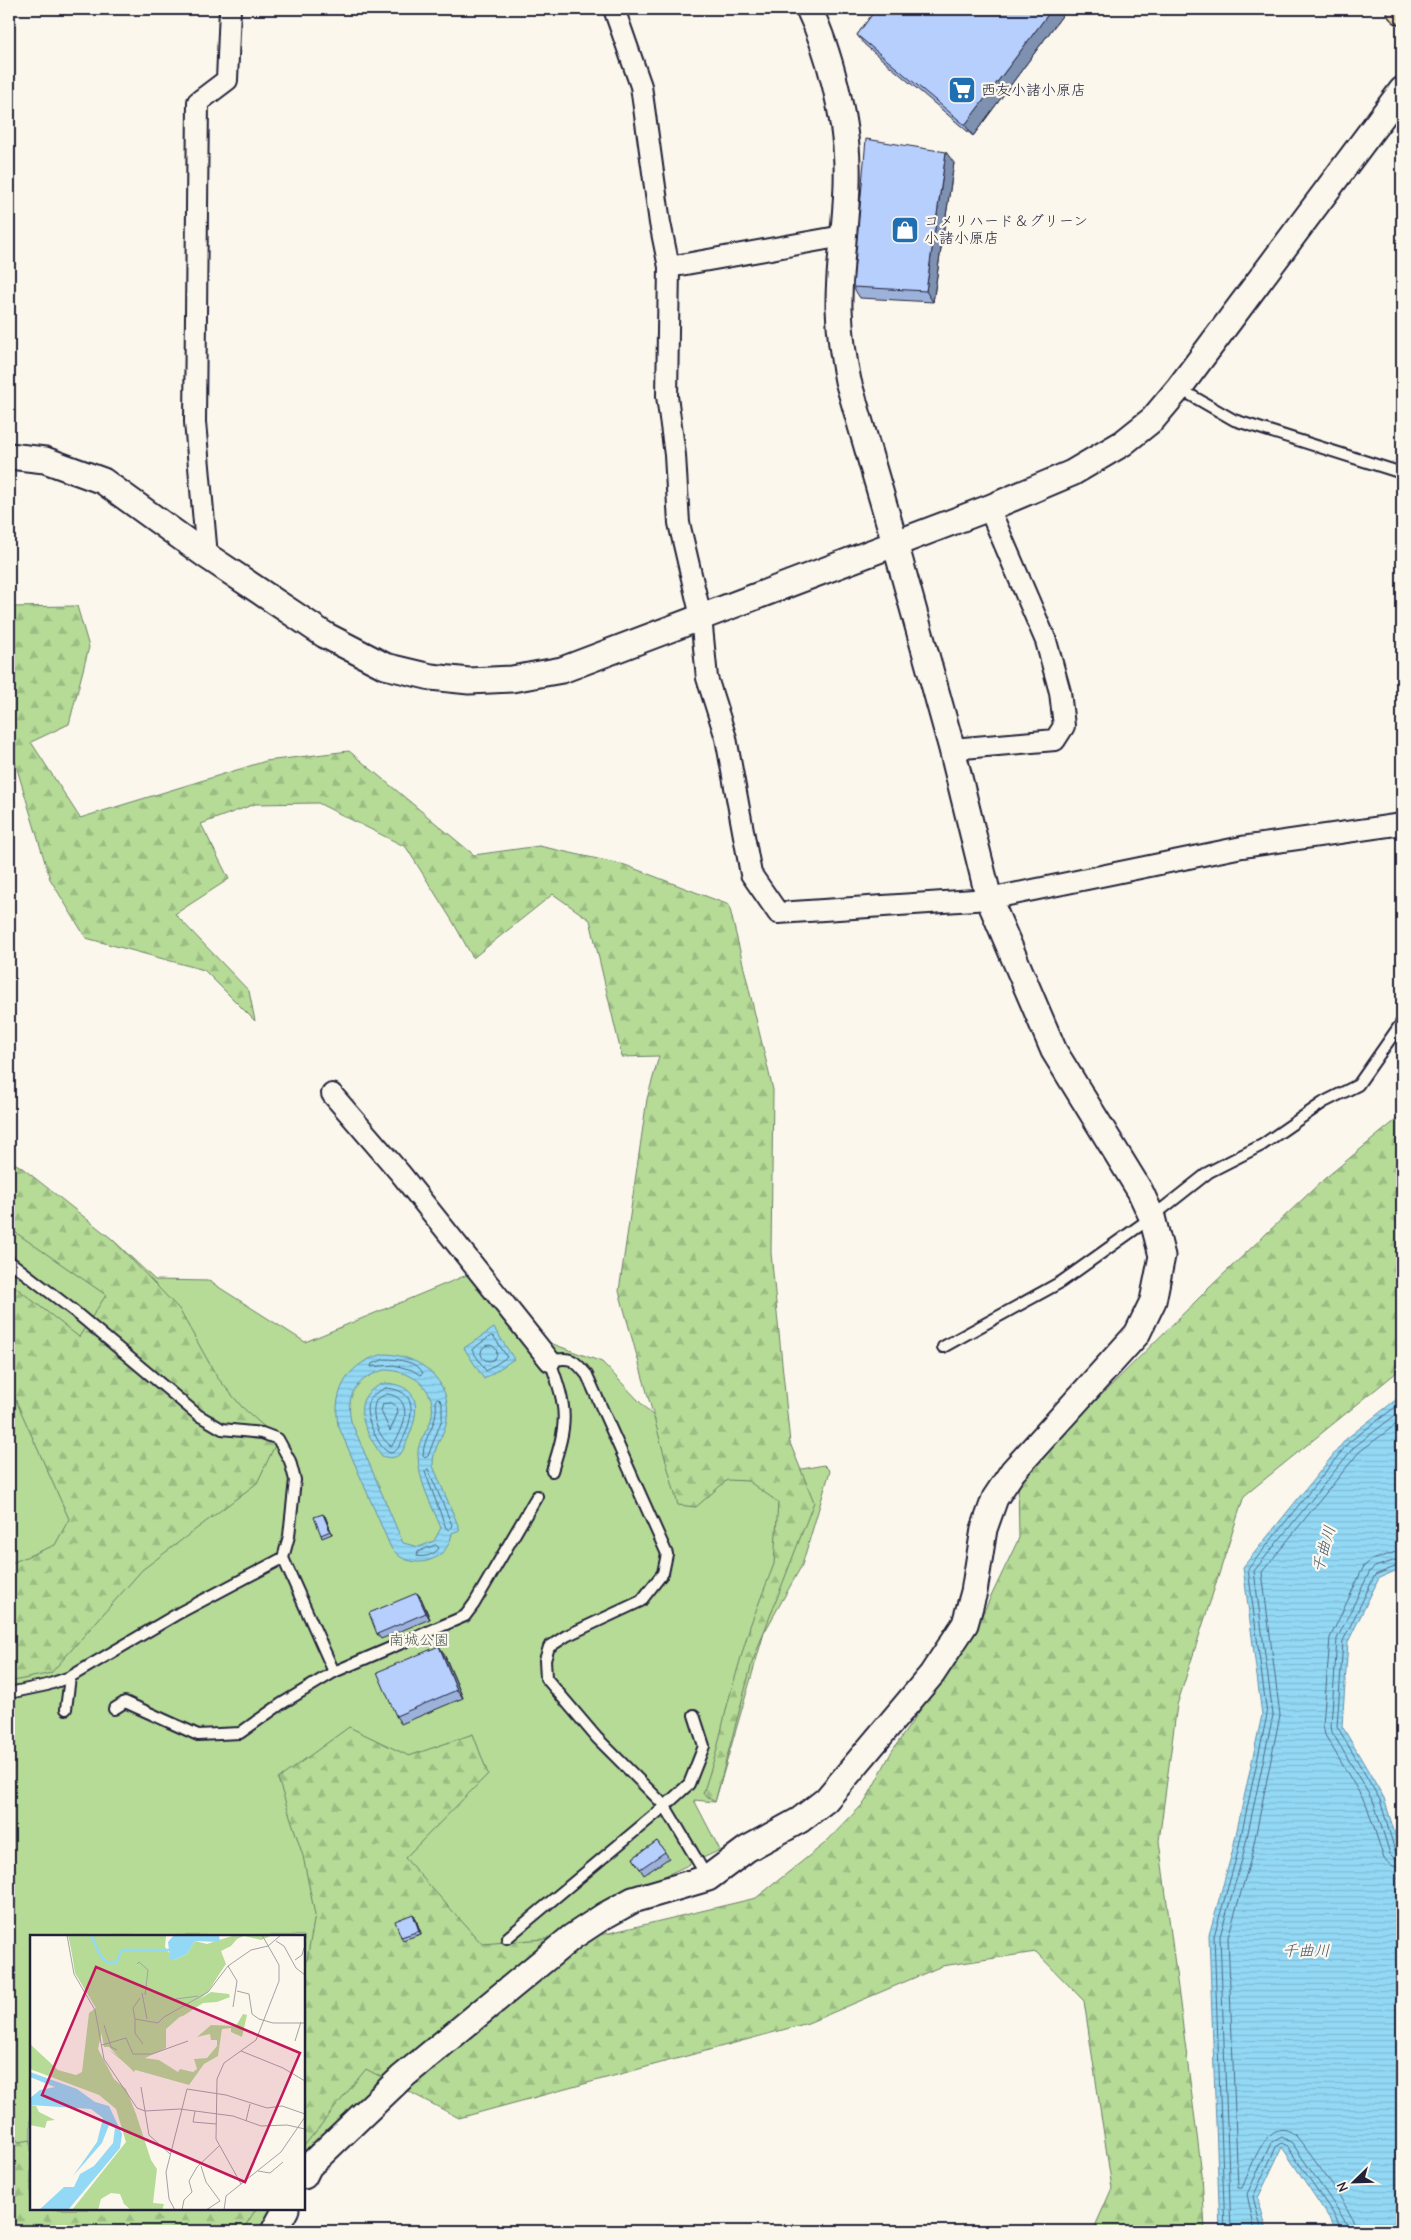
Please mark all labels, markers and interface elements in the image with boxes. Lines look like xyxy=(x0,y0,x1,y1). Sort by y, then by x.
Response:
supermarket icon: 西友小諸小原店 xyxy=(947,75,977,105)
place label: 西友小諸小原店 xyxy=(981,81,1086,99)
place label: コメリハード＆グリーン 小諸小原店 xyxy=(924,212,1088,247)
shop icon: コメリハード＆グリーン 小諸小原店 xyxy=(890,215,920,245)
water label: 千曲川 xyxy=(1309,1523,1339,1575)
park label: 南城公園 xyxy=(389,1631,449,1649)
inset map xyxy=(30,1935,305,2210)
water label: 千曲川 xyxy=(1282,1942,1330,1960)
north arrow xyxy=(1328,2158,1378,2208)
text: N xyxy=(1333,2179,1352,2194)

